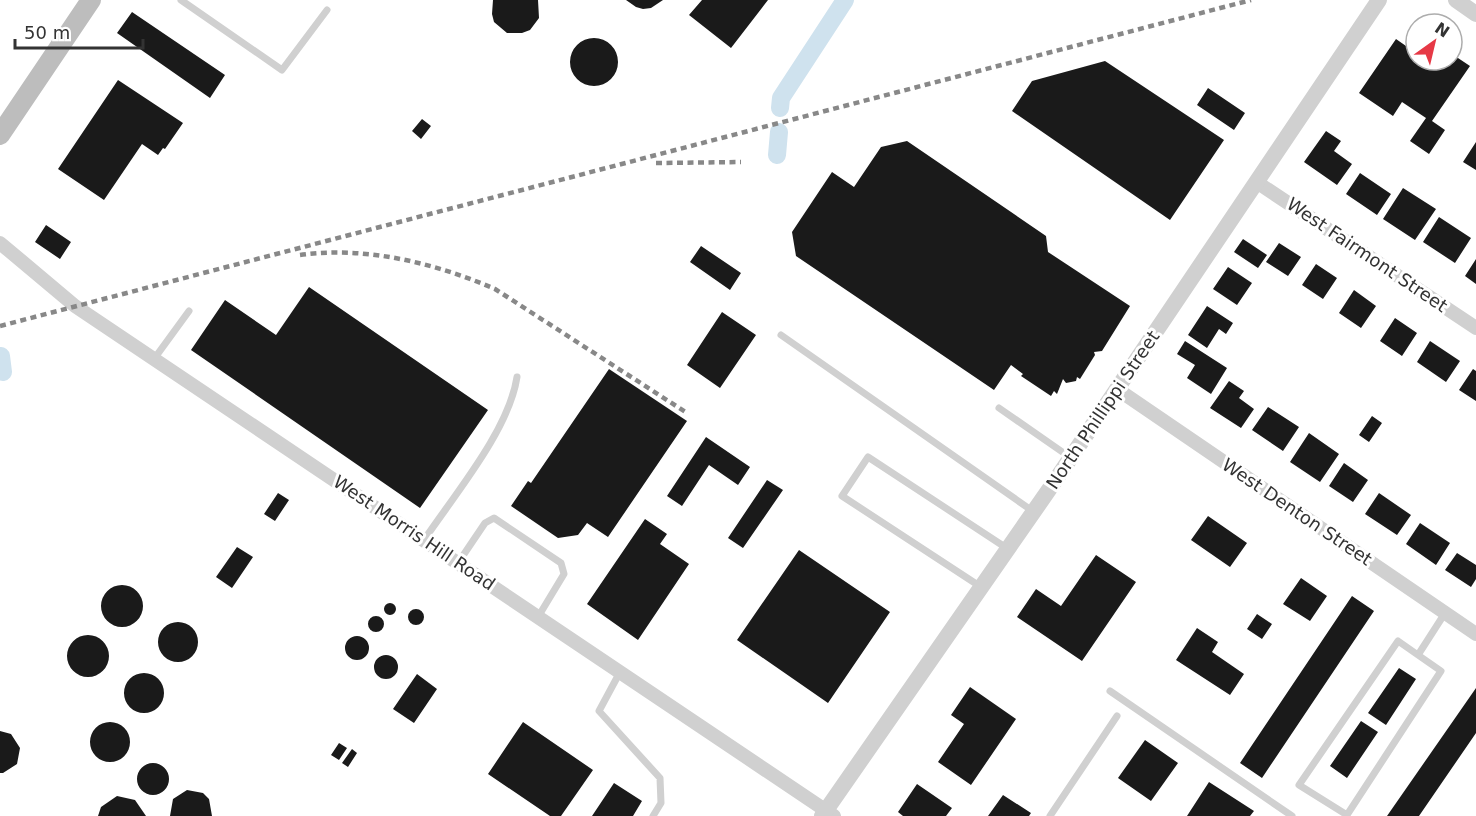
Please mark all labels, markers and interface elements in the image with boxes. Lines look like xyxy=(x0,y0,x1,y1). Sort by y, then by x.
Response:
scale bar xyxy=(15,12,142,50)
north arrow xyxy=(1404,12,1464,72)
text: N xyxy=(1431,18,1453,42)
text: 50 m xyxy=(24,22,70,43)
street label: West Fairmont Street xyxy=(1283,193,1452,316)
street label: North Phillippi Street xyxy=(1042,326,1163,493)
street label: West Denton Street xyxy=(1218,454,1376,570)
street label: West Morris Hill Road xyxy=(329,471,499,595)

